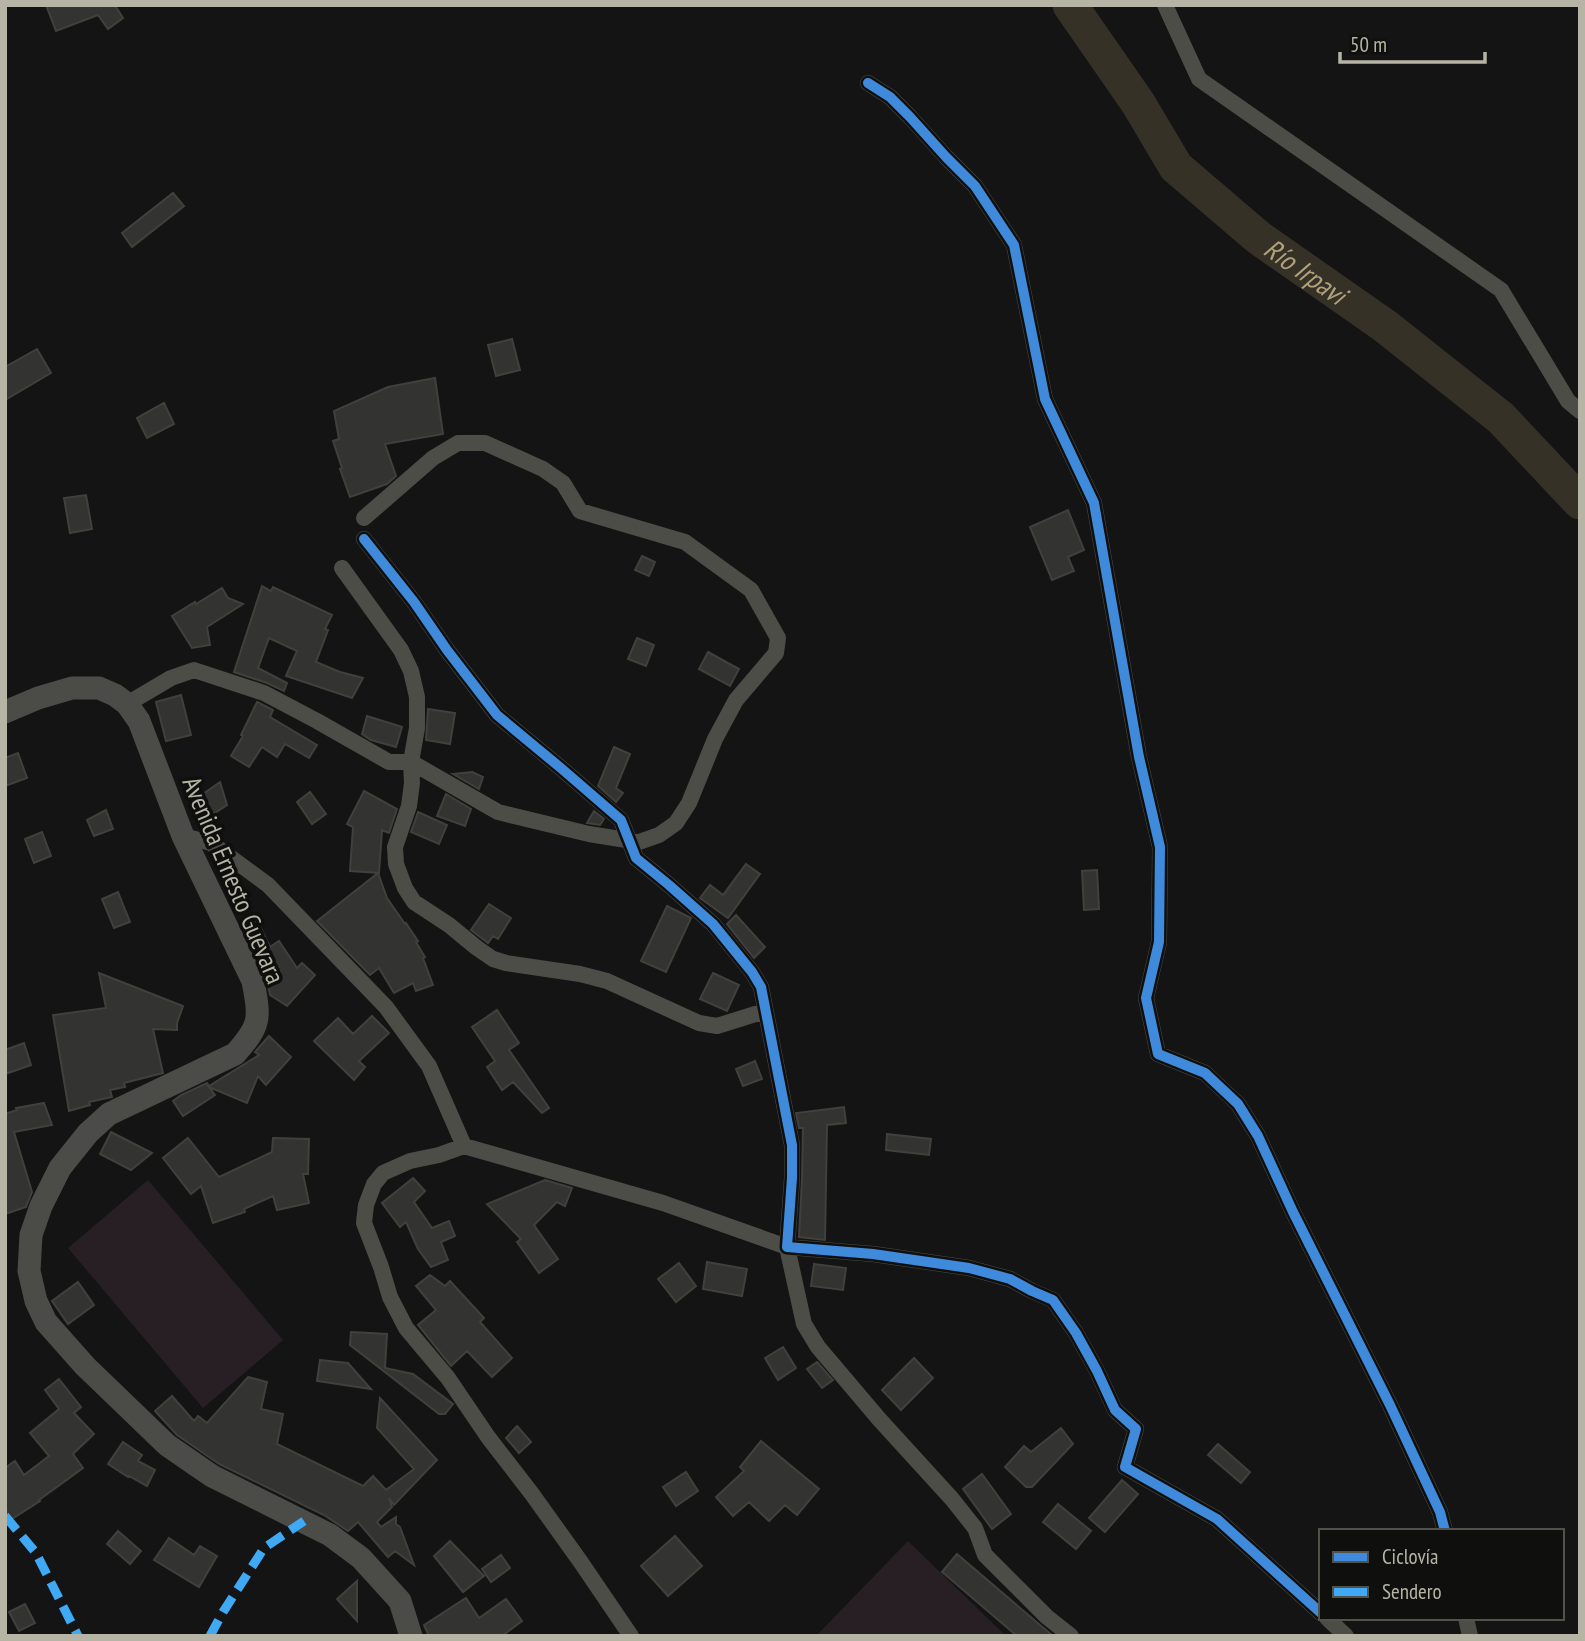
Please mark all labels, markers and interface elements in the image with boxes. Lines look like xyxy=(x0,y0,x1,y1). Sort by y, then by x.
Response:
scale bar xyxy=(1340,21,1485,65)
text: 50 m xyxy=(1350,31,1387,58)
water label: Río Irpavi xyxy=(1257,229,1357,314)
street label: Avenida Ernesto Guevara xyxy=(175,771,293,989)
legend xyxy=(1319,1529,1564,1620)
text: Ciclovía xyxy=(1382,1543,1439,1570)
text: Sendero xyxy=(1382,1578,1441,1605)

